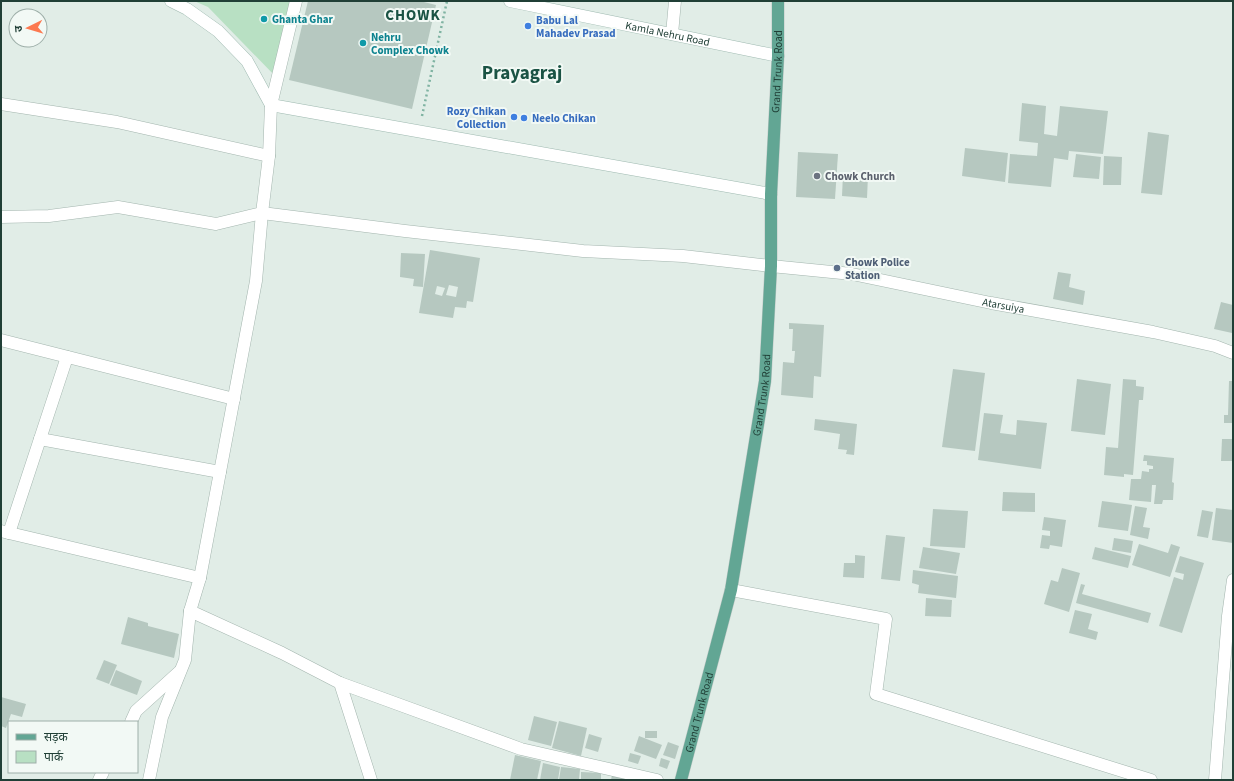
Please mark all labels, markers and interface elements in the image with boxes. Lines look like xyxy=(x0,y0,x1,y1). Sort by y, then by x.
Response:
district label: CHOWK xyxy=(385,5,441,26)
north arrow xyxy=(8,8,48,48)
place label: Ghanta Ghar xyxy=(272,12,333,27)
place label: Babu Lal Mahadev Prasad xyxy=(536,13,616,41)
marker: Ghanta Ghar xyxy=(259,14,269,24)
street label: Kamla Nehru Road xyxy=(624,18,711,50)
marker: Babu Lal Mahadev Prasad xyxy=(523,21,533,31)
text: उ xyxy=(11,24,26,33)
place label: Nehru Complex Chowk xyxy=(371,30,449,58)
street label: Grand Trunk Road xyxy=(768,30,786,113)
marker: Nehru Complex Chowk xyxy=(358,38,368,48)
district label: Prayagraj xyxy=(482,60,562,87)
place label: Rozy Chikan Collection xyxy=(447,104,506,132)
place label: Neelo Chikan xyxy=(532,111,596,126)
marker: Rozy Chikan Collection xyxy=(509,112,519,122)
marker: Neelo Chikan xyxy=(519,113,529,123)
place label: Chowk Church xyxy=(825,169,895,184)
marker: Chowk Church xyxy=(812,171,822,181)
place label: Chowk Police Station xyxy=(845,255,910,283)
marker: Chowk Police Station xyxy=(832,263,842,273)
street label: Atarsuiya xyxy=(981,294,1026,317)
street label: Grand Trunk Road xyxy=(749,354,774,437)
street label: Grand Trunk Road xyxy=(682,671,717,754)
legend xyxy=(8,721,138,773)
text: सड़क xyxy=(44,729,69,746)
text: पार्क xyxy=(44,749,64,766)

